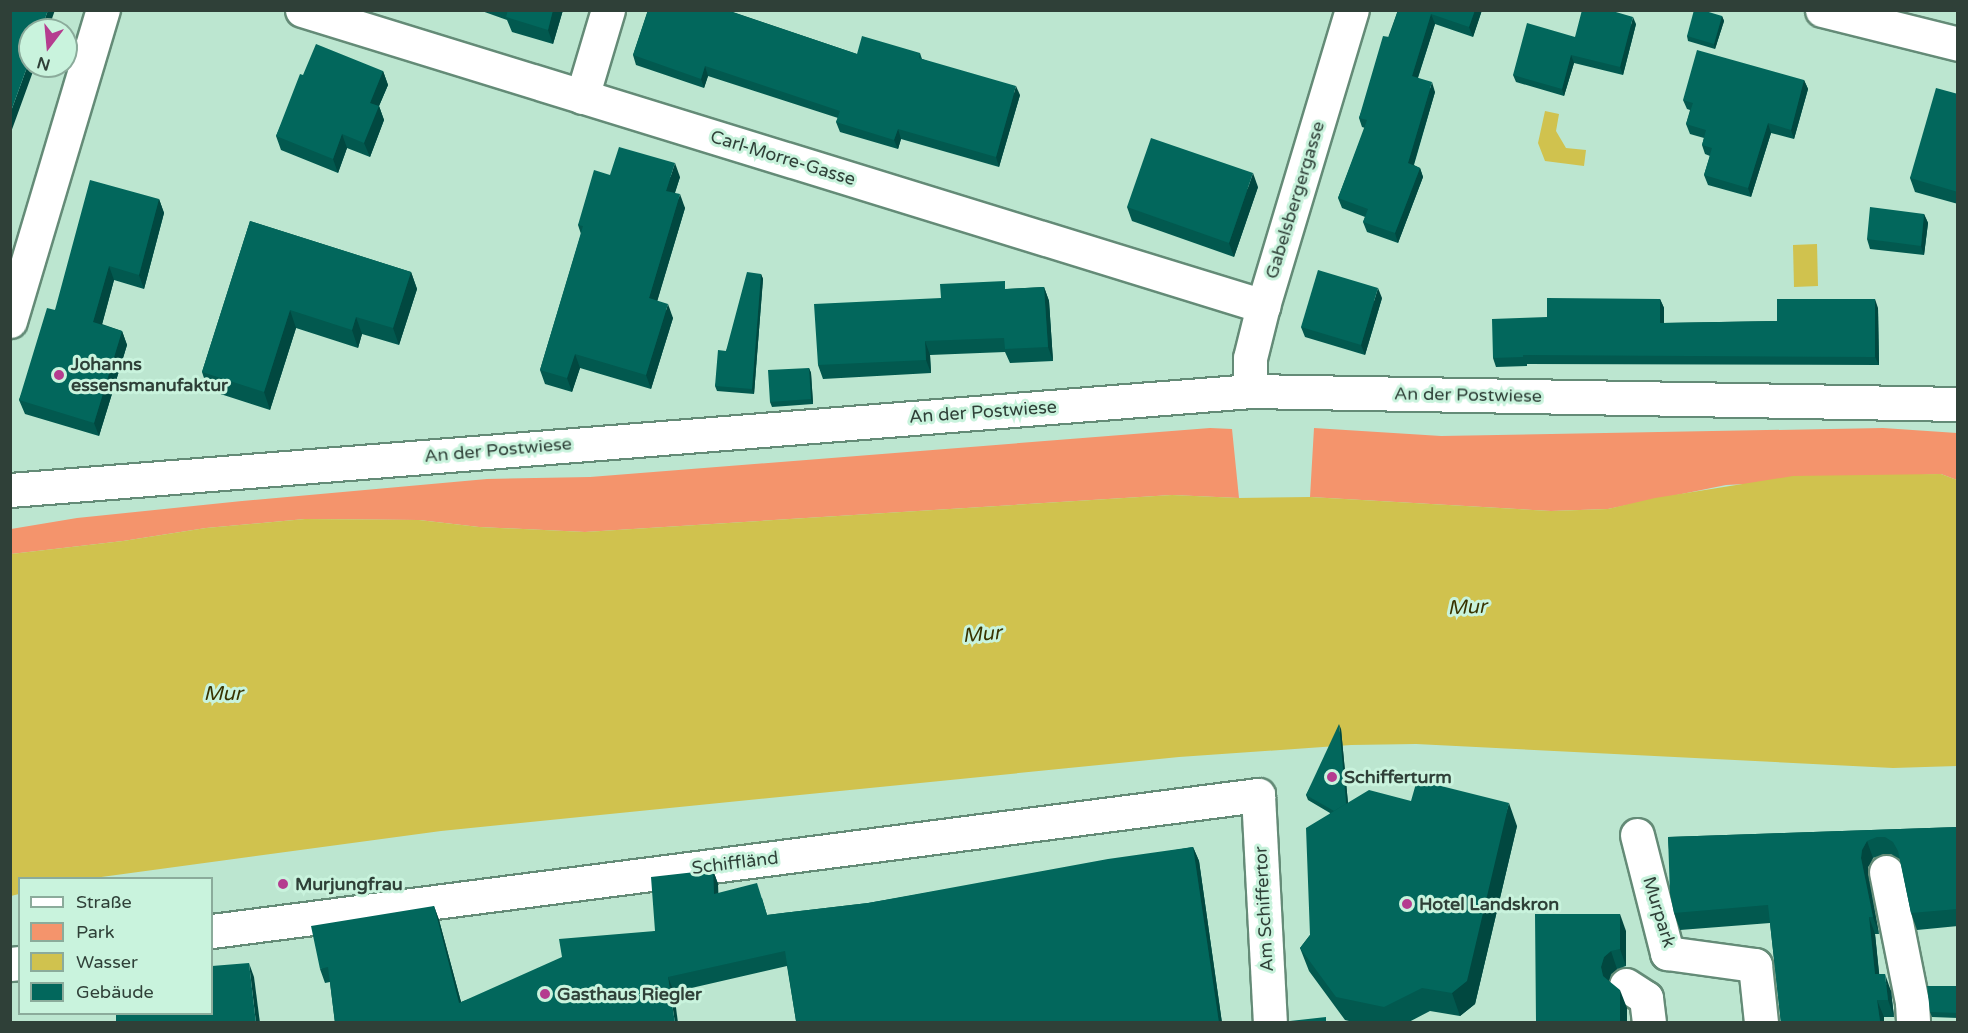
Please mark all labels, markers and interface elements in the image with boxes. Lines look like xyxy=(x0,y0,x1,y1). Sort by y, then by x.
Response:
north arrow xyxy=(18,18,78,78)
text: N xyxy=(35,52,53,75)
street label: Gabelsbergergasse xyxy=(1261,119,1329,281)
street label: Carl-Morre-Gasse xyxy=(708,126,858,190)
place label: Johanns essensmanufaktur xyxy=(71,354,228,397)
marker: Johanns essensmanufaktur xyxy=(52,368,66,382)
street label: An der Postwiese xyxy=(1394,383,1542,407)
street label: An der Postwiese xyxy=(908,396,1058,428)
street label: An der Postwiese xyxy=(423,433,573,467)
water label: Mur xyxy=(1447,595,1487,621)
water label: Mur xyxy=(962,621,1002,649)
water label: Mur xyxy=(204,682,242,706)
place label: Schifferturm xyxy=(1344,766,1452,788)
marker: Schifferturm xyxy=(1325,770,1339,784)
street label: Am Schiffertor xyxy=(1250,846,1278,972)
street label: Schiffländ xyxy=(690,847,780,879)
place label: Murjungfrau xyxy=(295,873,403,895)
street label: Murpark xyxy=(1638,874,1680,950)
legend xyxy=(18,877,213,1015)
marker: Murjungfrau xyxy=(276,877,290,891)
text: Straße xyxy=(76,891,132,913)
place label: Hotel Landskron xyxy=(1419,893,1559,915)
marker: Hotel Landskron xyxy=(1400,897,1414,911)
text: Park xyxy=(76,921,114,943)
text: Wasser xyxy=(76,951,138,973)
text: Gebäude xyxy=(76,981,154,1003)
place label: Gasthaus Riegler xyxy=(557,983,702,1005)
marker: Gasthaus Riegler xyxy=(538,987,552,1001)

